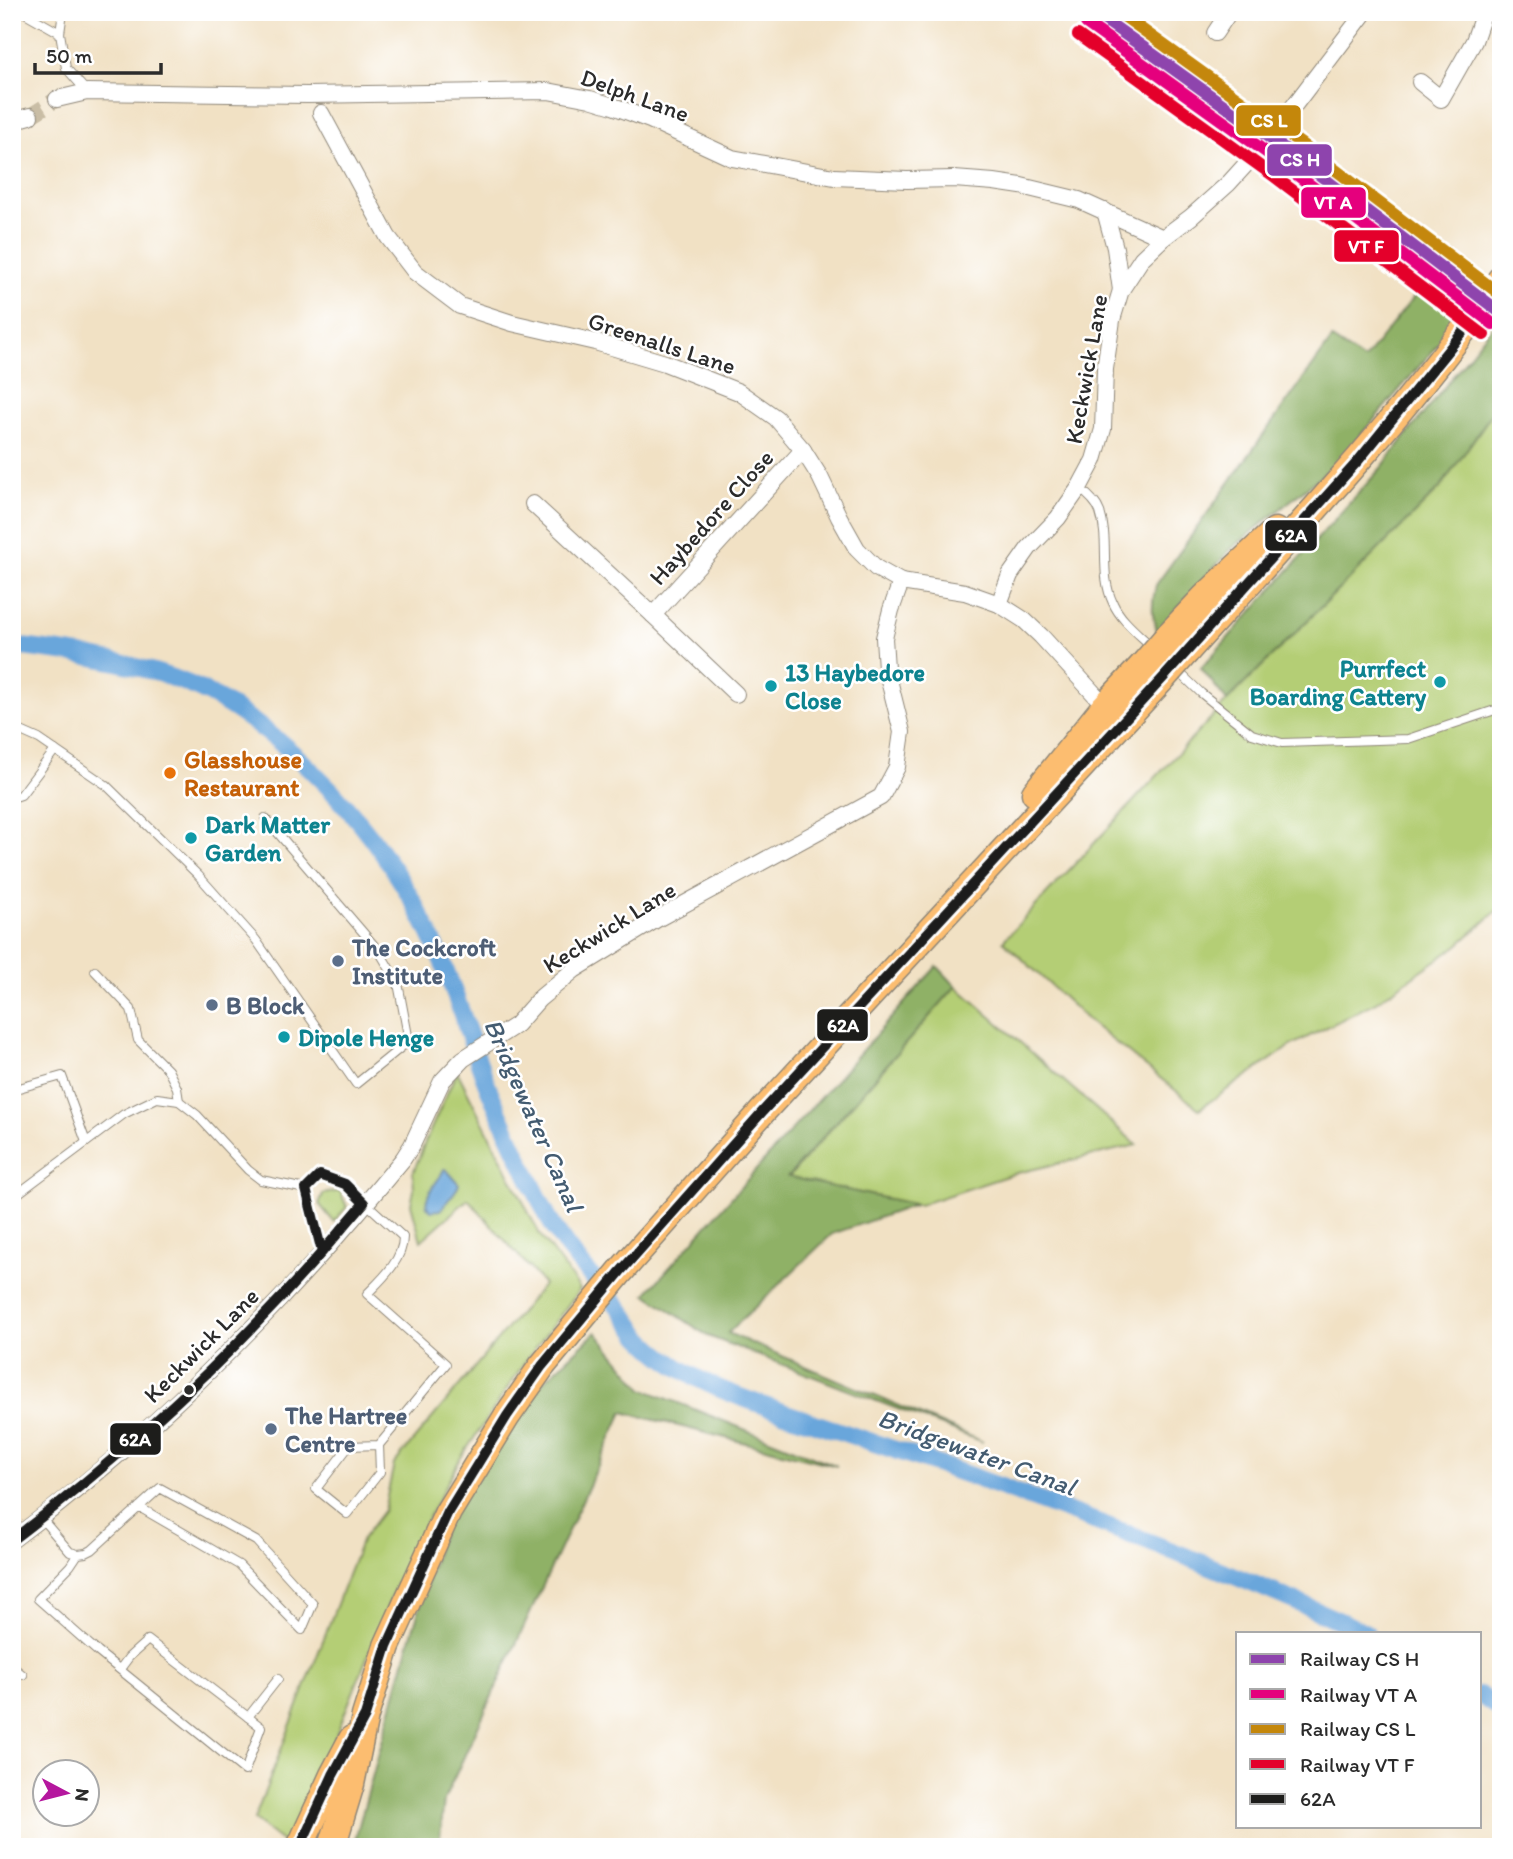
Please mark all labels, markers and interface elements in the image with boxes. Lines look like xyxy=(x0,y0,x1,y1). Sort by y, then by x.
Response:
scale bar xyxy=(35,32,161,76)
text: 50 m xyxy=(46,43,93,68)
street label: Delph Lane xyxy=(577,62,693,128)
line badge: CS L xyxy=(1235,104,1302,137)
text: CS L xyxy=(1251,109,1288,132)
line badge: CS H xyxy=(1266,143,1333,177)
text: CS H xyxy=(1280,148,1320,171)
line badge: VT A xyxy=(1300,186,1367,219)
text: VT A xyxy=(1314,191,1353,214)
line badge: VT F xyxy=(1333,229,1400,263)
text: VT F xyxy=(1348,235,1384,258)
street label: Keckwick Lane xyxy=(1059,292,1113,446)
street label: Greenalls Lane xyxy=(585,305,739,381)
street label: Haybedore Close xyxy=(643,443,779,591)
line badge: 62A xyxy=(1264,519,1318,552)
text: 62A xyxy=(1275,524,1308,547)
place label: Purrfect Boarding Cattery xyxy=(1250,654,1427,712)
place label: 13 Haybedore Close xyxy=(785,658,925,715)
marker: Purrfect Boarding Cattery xyxy=(1432,674,1448,690)
marker: 13 Haybedore Close xyxy=(763,678,779,694)
place label: Glasshouse Restaurant xyxy=(184,745,302,802)
marker: Glasshouse Restaurant xyxy=(162,765,178,781)
place label: Dark Matter Garden xyxy=(205,810,330,867)
marker: Dark Matter Garden xyxy=(183,830,199,846)
street label: Keckwick Lane xyxy=(537,875,681,979)
place label: The Cockcroft Institute xyxy=(351,933,497,990)
marker: The Cockcroft Institute xyxy=(330,953,346,969)
place label: B Block xyxy=(226,991,305,1020)
marker: B Block xyxy=(204,997,220,1013)
line badge: 62A xyxy=(816,1008,869,1042)
water label: Bridgewater Canal xyxy=(477,1014,592,1218)
text: 62A xyxy=(827,1014,860,1037)
place label: Dipole Henge xyxy=(298,1023,434,1053)
marker: Dipole Henge xyxy=(276,1029,292,1045)
street label: Keckwick Lane xyxy=(137,1281,265,1409)
unlabelled marker xyxy=(182,1383,196,1397)
place label: The Hartree Centre xyxy=(284,1401,407,1458)
water label: Bridgewater Canal xyxy=(874,1401,1082,1503)
marker: The Hartree Centre xyxy=(263,1421,279,1437)
line badge: 62A xyxy=(109,1422,162,1456)
text: 62A xyxy=(119,1428,152,1451)
legend xyxy=(1236,1632,1482,1828)
text: Railway CS H xyxy=(1300,1646,1419,1671)
text: Railway VT A xyxy=(1300,1682,1418,1707)
text: Railway CS L xyxy=(1300,1716,1416,1741)
text: Railway VT F xyxy=(1300,1752,1415,1777)
north arrow xyxy=(32,1758,102,1828)
text: 62A xyxy=(1300,1786,1336,1811)
text: N xyxy=(70,1787,95,1803)

